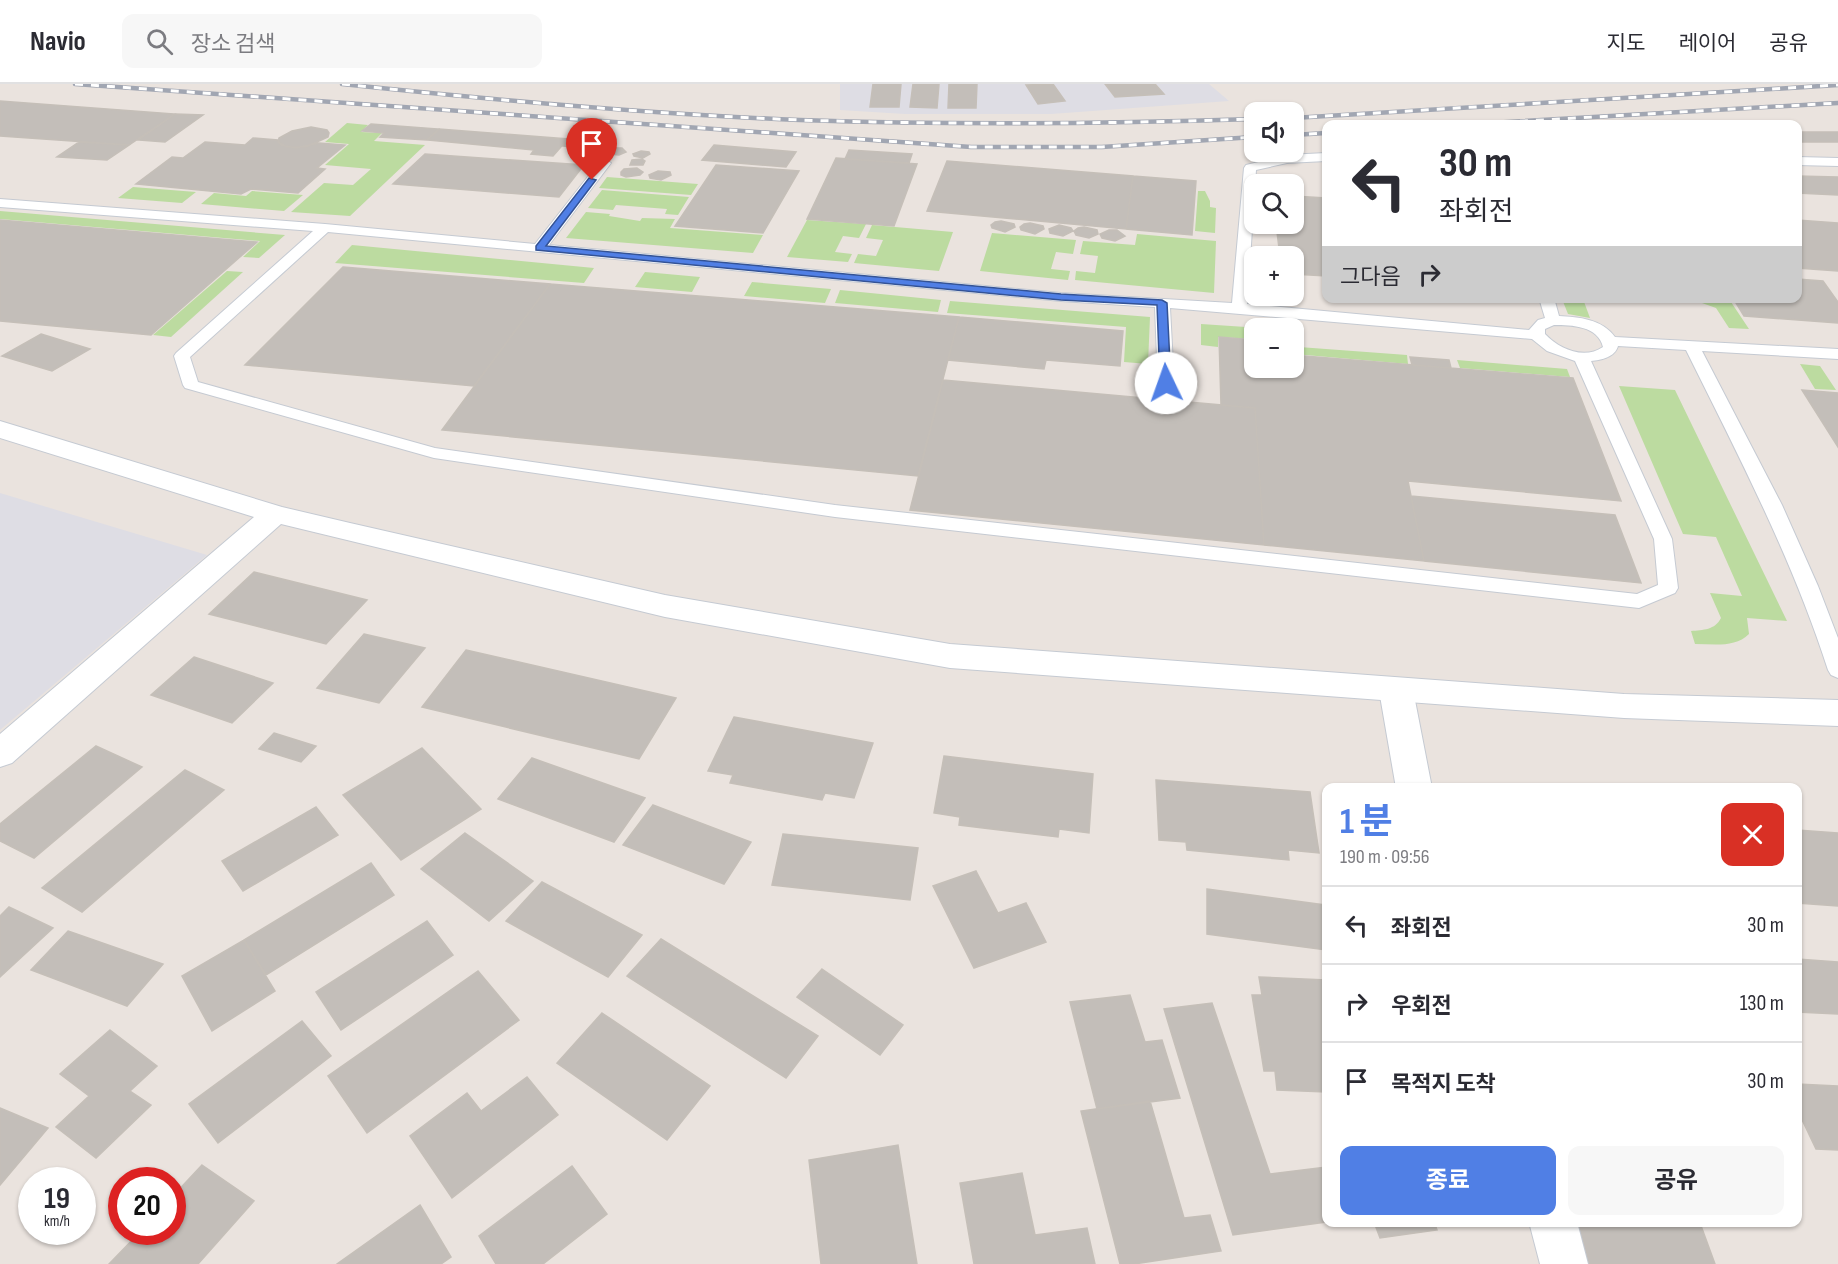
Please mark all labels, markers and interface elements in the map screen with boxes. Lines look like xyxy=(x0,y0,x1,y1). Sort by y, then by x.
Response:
search box xyxy=(122,14,542,68)
text: Navio xyxy=(30,25,86,58)
icon: search xyxy=(143,25,176,58)
text: 장소 검색 xyxy=(191,31,275,58)
text: 지도 xyxy=(1607,31,1645,56)
text: 레이어 xyxy=(1678,31,1736,56)
text: 공유 xyxy=(1769,31,1808,56)
map controls xyxy=(1244,102,1304,378)
button: sound xyxy=(1244,102,1304,162)
pin xyxy=(566,118,617,180)
icon: arrive xyxy=(575,127,608,160)
text: 30 m xyxy=(1439,138,1512,189)
icon: left xyxy=(1340,144,1418,222)
button: search xyxy=(1244,174,1304,234)
text: 좌회전 xyxy=(1439,196,1514,228)
button: + xyxy=(1244,246,1304,306)
icon: right xyxy=(1413,258,1446,291)
text: 그다음 xyxy=(1340,264,1401,291)
button: − xyxy=(1244,318,1304,378)
position arrow xyxy=(1134,351,1198,415)
text: 1 분 xyxy=(1340,801,1393,844)
button: close xyxy=(1721,803,1784,866)
text: 190 m · 09:56 xyxy=(1340,845,1429,869)
icon: left xyxy=(1340,909,1373,942)
text: 30 m xyxy=(1747,912,1784,939)
text: 좌회전 xyxy=(1391,915,1452,942)
icon: right xyxy=(1340,987,1373,1020)
text: 130 m xyxy=(1740,990,1784,1017)
text: 우회전 xyxy=(1391,993,1452,1020)
icon: arrive xyxy=(1340,1065,1373,1098)
text: 30 m xyxy=(1747,1068,1784,1095)
text: 목적지 도착 xyxy=(1391,1071,1496,1098)
button: 종료 xyxy=(1340,1146,1556,1215)
button: 공유 xyxy=(1568,1146,1784,1215)
speed limit sign: 20 xyxy=(108,1167,186,1245)
text: 19 xyxy=(44,1181,70,1217)
text: km/h xyxy=(44,1212,70,1231)

